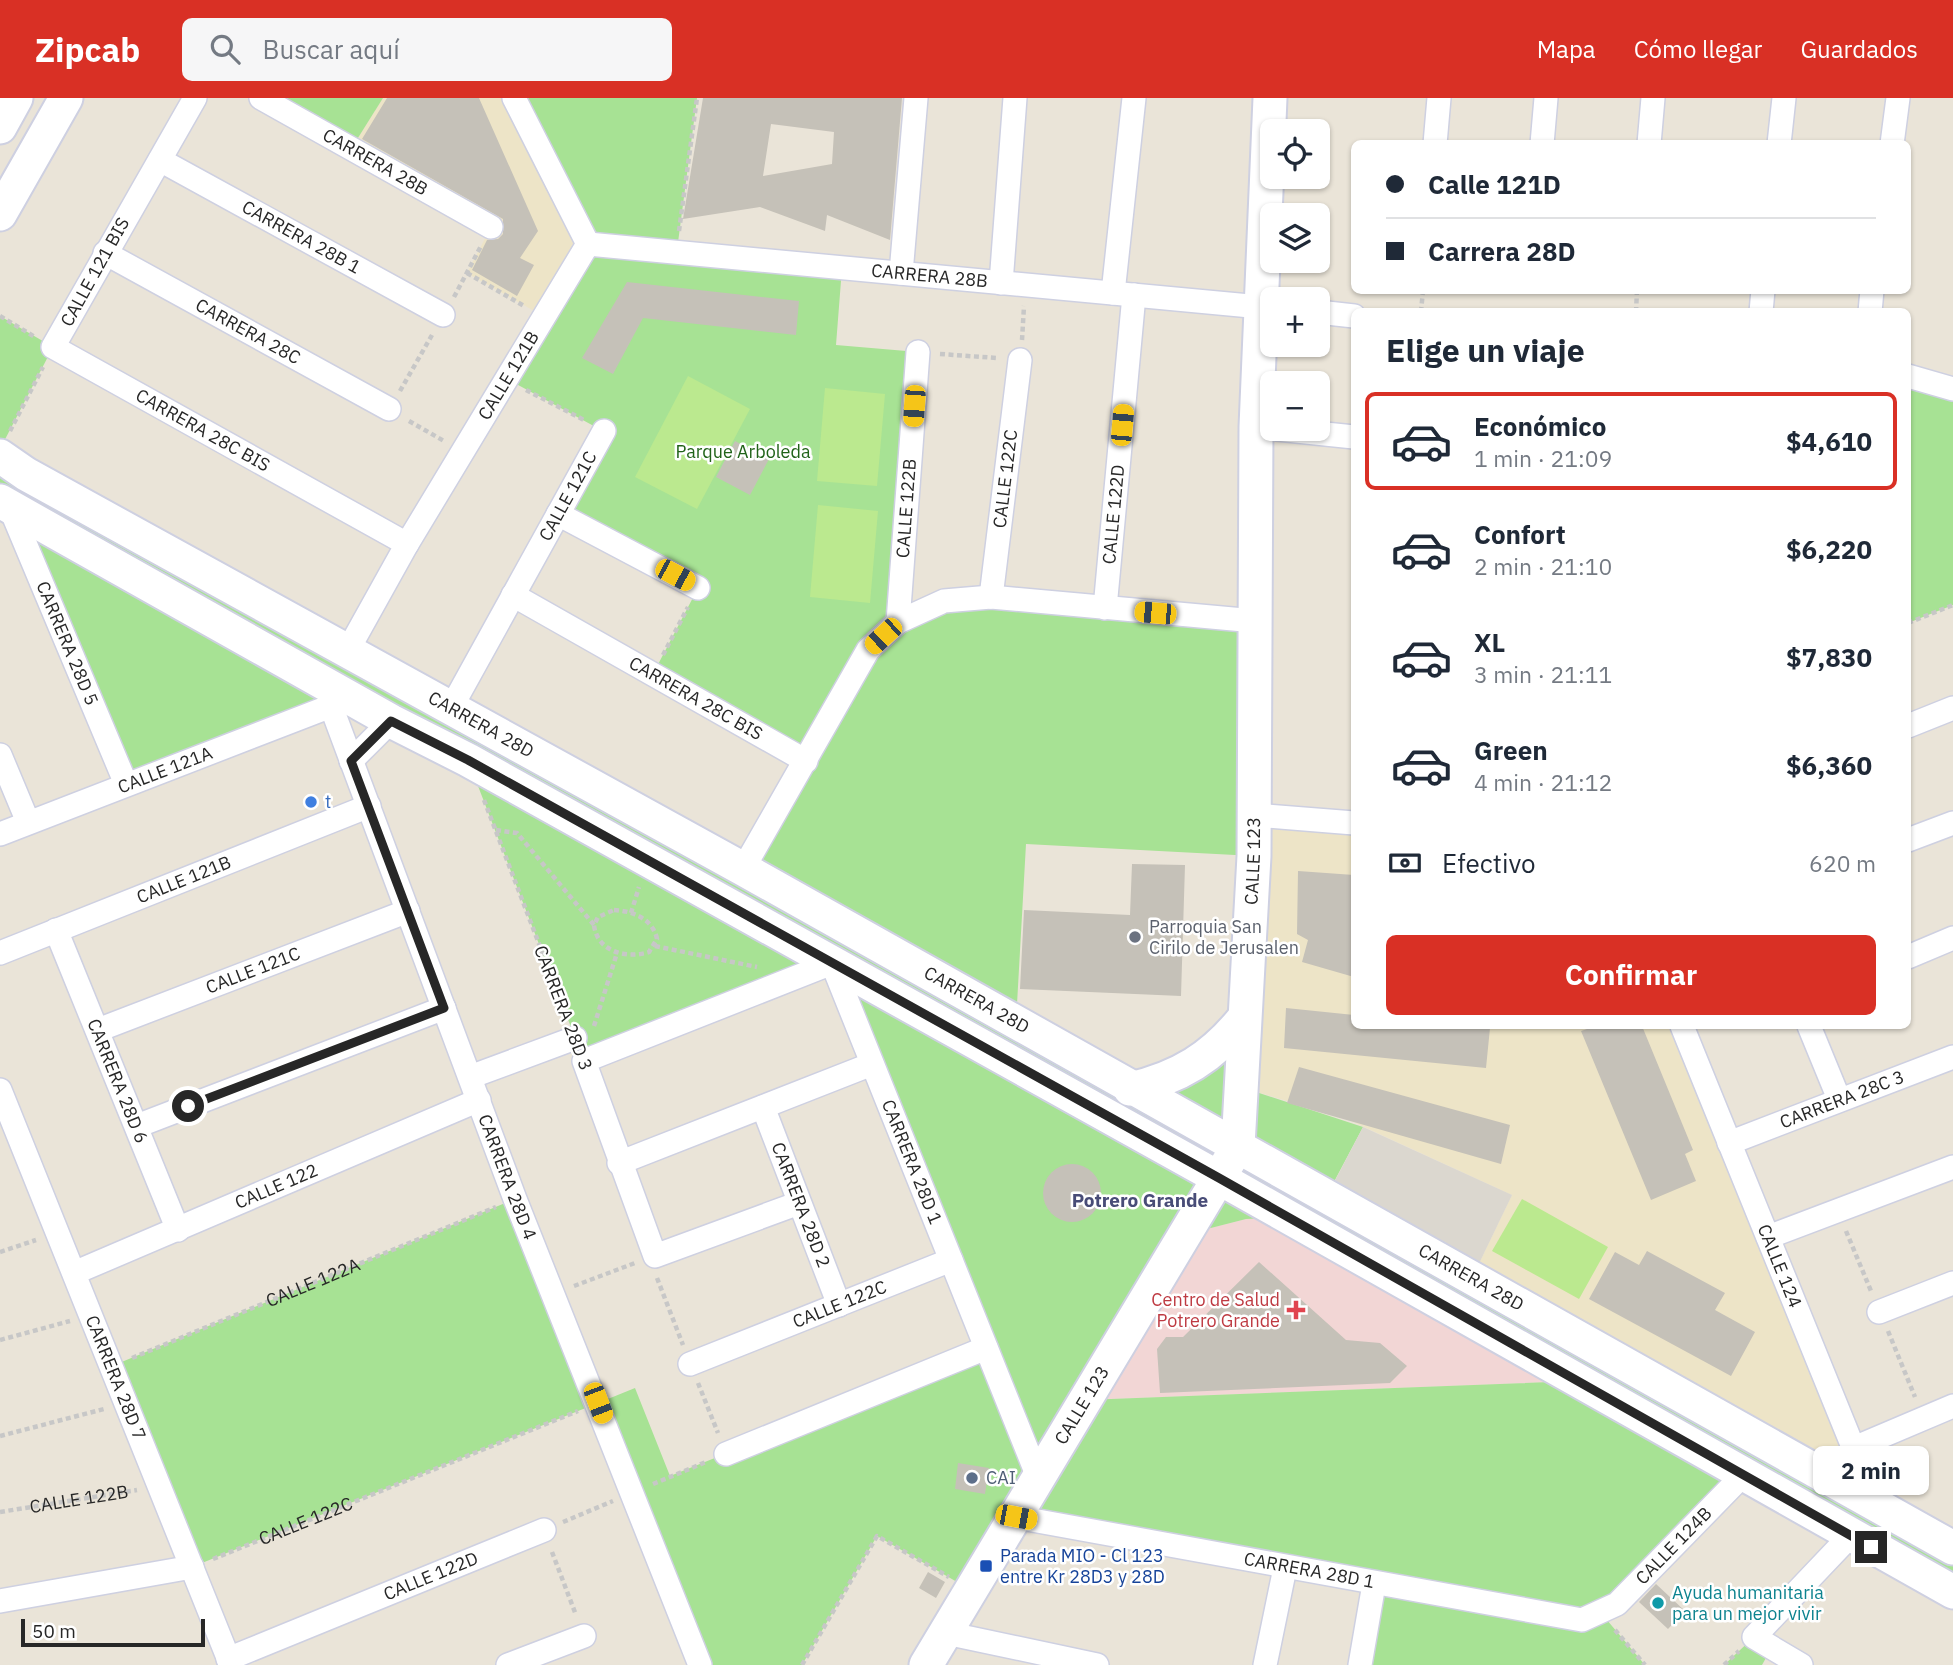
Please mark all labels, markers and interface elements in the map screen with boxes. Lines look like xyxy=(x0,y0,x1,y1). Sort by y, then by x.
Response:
search box xyxy=(182,18,672,81)
text: Zipcab xyxy=(35,28,140,71)
icon: search xyxy=(206,30,244,68)
text: Buscar aquí xyxy=(262,32,400,66)
text: Mapa xyxy=(1537,33,1596,65)
text: Cómo llegar xyxy=(1634,33,1762,65)
text: Guardados xyxy=(1800,33,1918,65)
map controls xyxy=(1260,119,1330,441)
button: locate xyxy=(1260,119,1330,189)
street label: CARRERA 28B xyxy=(319,123,432,200)
text: Calle 121D xyxy=(1428,167,1561,201)
street label: CARRERA 28B 1 xyxy=(238,195,365,279)
button: layers xyxy=(1260,203,1330,273)
street label: CALLE 121 BIS xyxy=(55,213,134,330)
text: Carrera 28D xyxy=(1428,234,1576,268)
street label: CARRERA 28B xyxy=(870,259,989,292)
button: + xyxy=(1260,287,1330,357)
street label: CARRERA 28C xyxy=(192,293,305,369)
street label: CALLE 121B xyxy=(473,327,544,424)
text: Elige un viaje xyxy=(1386,329,1585,371)
button: − xyxy=(1260,371,1330,441)
street label: CARRERA 28C BIS xyxy=(132,383,274,476)
car xyxy=(903,384,926,428)
car xyxy=(1110,403,1135,447)
text: Económico xyxy=(1474,409,1606,443)
icon: car xyxy=(1390,410,1453,473)
text: $4,610 xyxy=(1786,424,1872,458)
street label: CALLE 122C xyxy=(988,428,1022,529)
park label: Parque Arboleda xyxy=(675,440,811,463)
text: 1 min · 21:09 xyxy=(1474,443,1612,473)
street label: CALLE 121C xyxy=(534,447,602,545)
street label: CALLE 122B xyxy=(891,458,921,559)
street label: CALLE 122D xyxy=(1097,463,1129,565)
text: Confort xyxy=(1474,517,1566,551)
icon: car xyxy=(1390,518,1453,581)
text: $6,220 xyxy=(1786,532,1872,566)
text: 2 min · 21:10 xyxy=(1474,551,1612,581)
car xyxy=(652,556,699,594)
street label: CARRERA 28D 5 xyxy=(31,578,104,709)
car xyxy=(1134,601,1177,625)
car xyxy=(861,614,906,658)
text: XL xyxy=(1474,625,1505,659)
icon: car xyxy=(1390,626,1453,689)
text: $7,830 xyxy=(1786,640,1872,674)
street label: CARRERA 28C BIS xyxy=(625,651,767,745)
text: 3 min · 21:11 xyxy=(1474,659,1612,689)
street label: CARRERA 28D xyxy=(424,686,538,763)
text: Green xyxy=(1474,733,1548,767)
icon: car xyxy=(1390,734,1453,797)
street label: CALLE 121A xyxy=(114,741,216,798)
text: $6,360 xyxy=(1786,748,1872,782)
text: 4 min · 21:12 xyxy=(1474,767,1612,797)
place label: t xyxy=(325,790,331,813)
marker: t xyxy=(303,794,319,810)
street label: CALLE 123 xyxy=(1239,817,1265,906)
icon: cash xyxy=(1386,844,1424,882)
text: Efectivo xyxy=(1442,846,1536,880)
text: 620 m xyxy=(1809,848,1876,878)
street label: CALLE 121B xyxy=(133,850,234,908)
place label: Parroquia San Cirilo de Jerusalen xyxy=(1149,915,1299,959)
marker: Parroquia San Cirilo de Jerusalen xyxy=(1127,929,1143,945)
button: Confirmar xyxy=(1386,935,1876,1015)
street label: CALLE 121C xyxy=(202,942,303,999)
street label: CARRERA 28D 3 xyxy=(529,942,598,1074)
street label: CARRERA 28D xyxy=(920,961,1034,1038)
street label: CARRERA 28D 6 xyxy=(82,1015,153,1146)
street label: CARRERA 28C 3 xyxy=(1776,1065,1907,1133)
route start xyxy=(172,1090,204,1122)
street label: CARRERA 28D 1 xyxy=(877,1096,948,1228)
street label: CARRERA 28D 4 xyxy=(473,1111,542,1243)
street label: CARRERA 28D 2 xyxy=(767,1139,836,1271)
street label: CALLE 122 xyxy=(231,1158,321,1214)
district label: Potrero Grande xyxy=(1072,1188,1208,1212)
street label: CALLE 124 xyxy=(1753,1221,1807,1311)
street label: CARRERA 28D xyxy=(1414,1238,1528,1316)
street label: CALLE 122A xyxy=(262,1253,364,1312)
street label: CALLE 122C xyxy=(789,1275,890,1333)
place label: Centro de Salud Potrero Grande xyxy=(1151,1288,1280,1332)
marker: Centro de Salud Potrero Grande xyxy=(1286,1300,1306,1320)
street label: CARRERA 28D 7 xyxy=(81,1312,151,1443)
street label: CALLE 123 xyxy=(1049,1361,1114,1449)
car xyxy=(581,1380,616,1426)
callout: 2 min xyxy=(1813,1446,1929,1494)
text: 2 min xyxy=(1841,1455,1901,1485)
place label: CAI xyxy=(986,1466,1016,1489)
marker: CAI xyxy=(964,1470,980,1486)
street label: CALLE 122B xyxy=(28,1480,130,1518)
street label: CALLE 122C xyxy=(255,1492,356,1550)
street label: CALLE 124B xyxy=(1630,1502,1716,1589)
car xyxy=(994,1503,1039,1531)
route end xyxy=(1855,1531,1887,1563)
place label: Parada MIO - Cl 123 entre Kr 28D3 y 28D xyxy=(1000,1544,1165,1588)
street label: CALLE 122D xyxy=(380,1546,481,1605)
street label: CARRERA 28D 1 xyxy=(1242,1547,1376,1593)
marker: Parada MIO - Cl 123 entre Kr 28D3 y 28D xyxy=(978,1558,994,1574)
place label: Ayuda humanitaria para un mejor vivir xyxy=(1672,1581,1824,1625)
marker: Ayuda humanitaria para un mejor vivir xyxy=(1650,1595,1666,1611)
scale bar xyxy=(21,1616,205,1648)
text: 50 m xyxy=(32,1619,76,1643)

